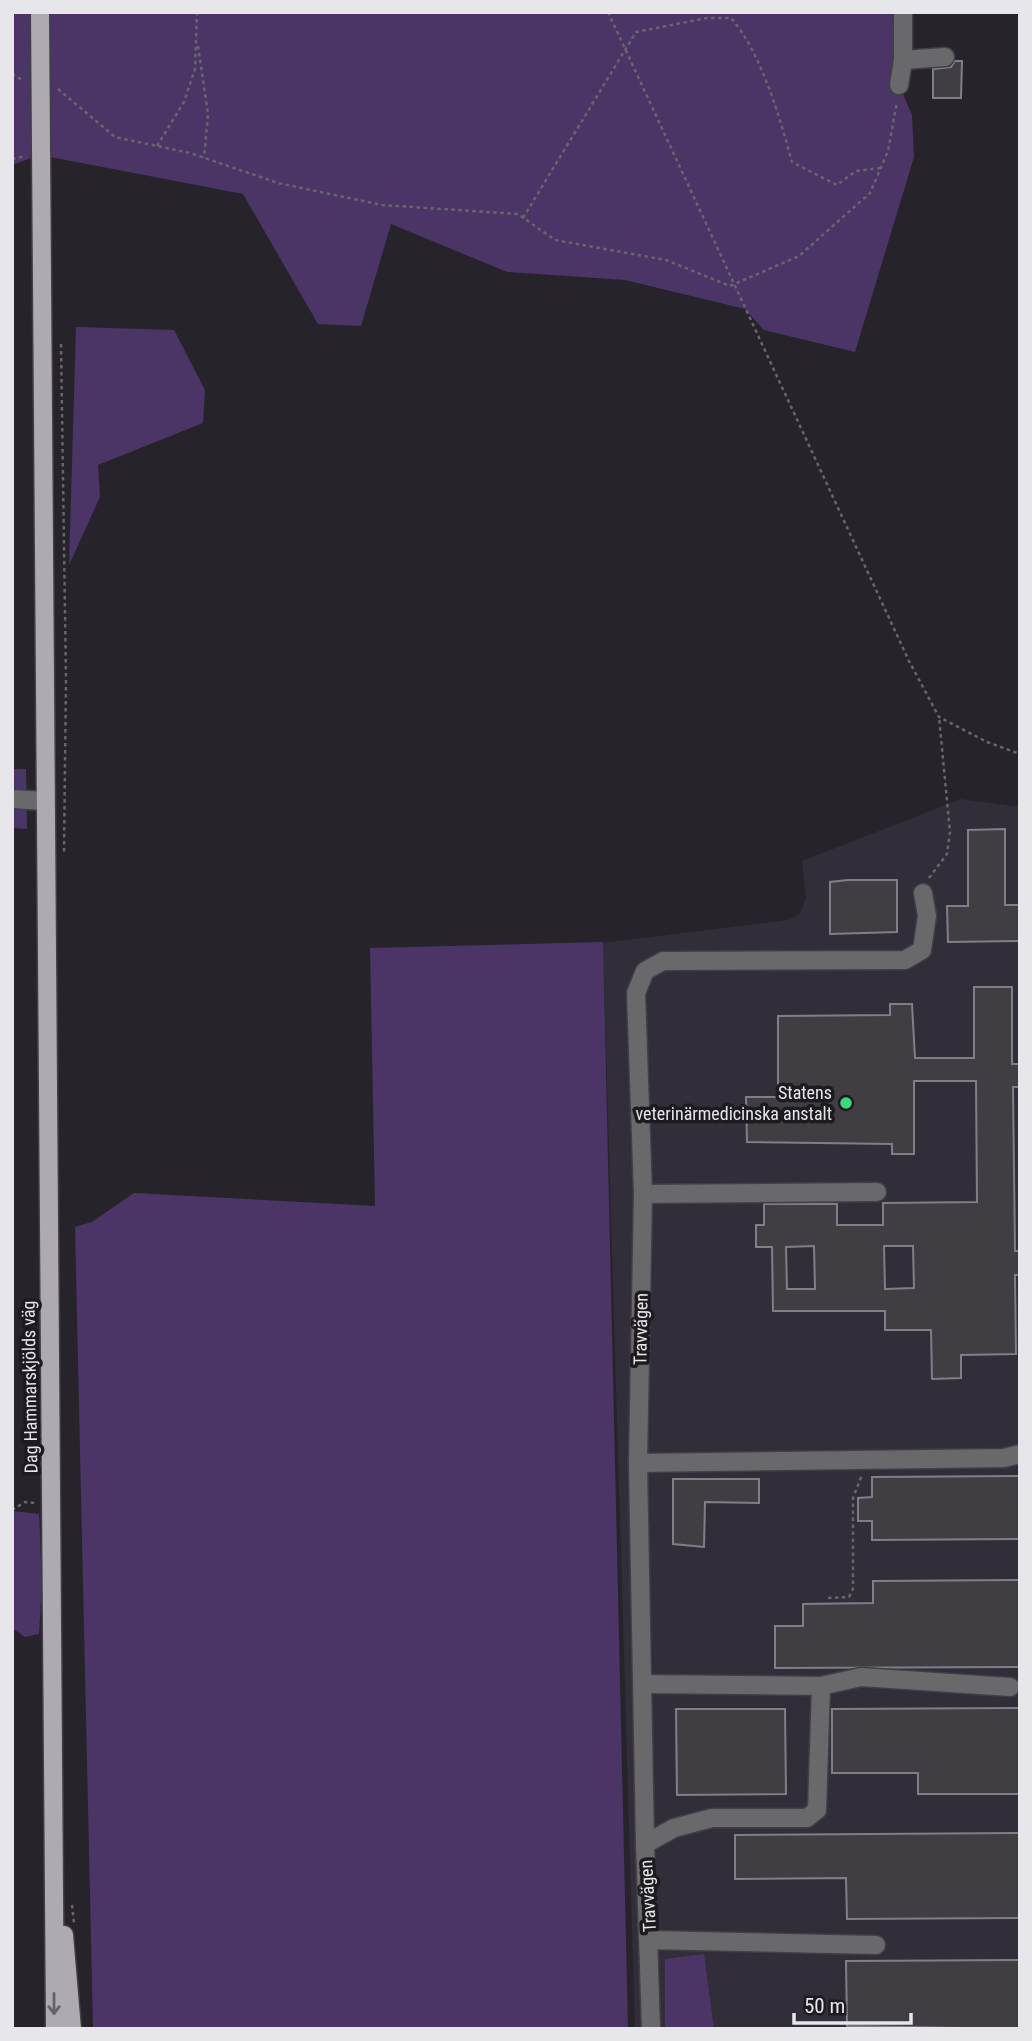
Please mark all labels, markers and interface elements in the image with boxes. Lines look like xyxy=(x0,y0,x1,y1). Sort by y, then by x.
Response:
place label: Statens veterinärmedicinska anstalt xyxy=(636,1082,832,1124)
marker: Statens veterinärmedicinska anstalt xyxy=(838,1095,854,1111)
street label: Travvägen xyxy=(629,1293,652,1365)
street label: Dag Hammarskjölds väg xyxy=(17,1300,42,1474)
street label: Travvägen xyxy=(635,1859,660,1933)
scale bar xyxy=(794,1982,911,2026)
one-way arrow xyxy=(47,1992,61,2015)
text: 50 m xyxy=(804,1994,845,2018)

